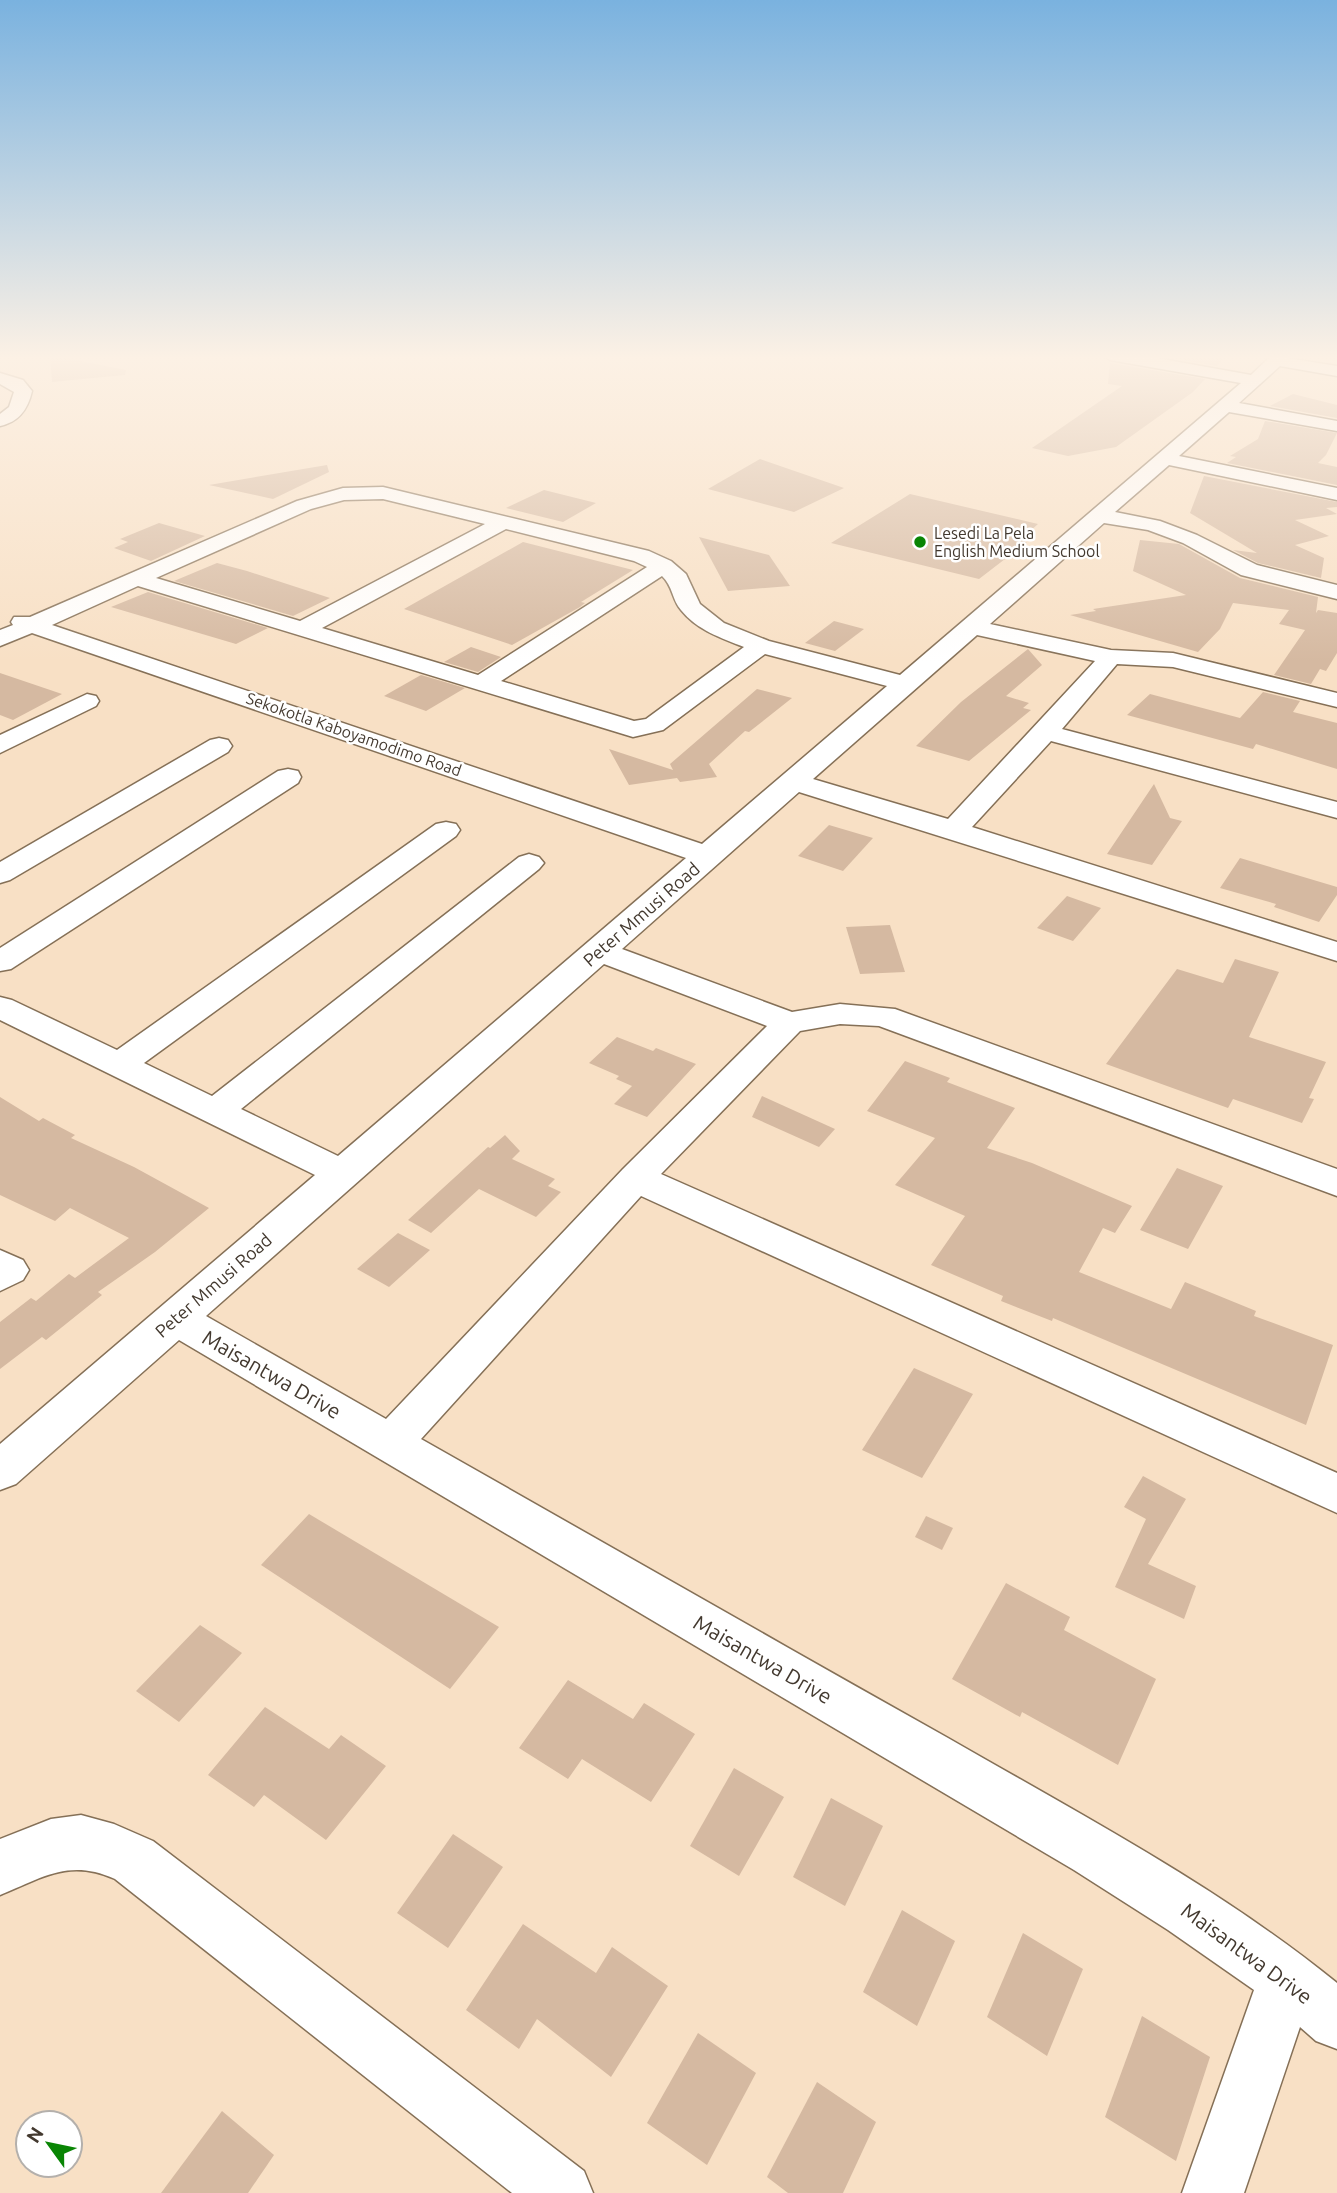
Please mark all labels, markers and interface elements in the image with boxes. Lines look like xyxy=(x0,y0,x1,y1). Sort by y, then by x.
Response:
place label: Lesedi La Pela English Medium School xyxy=(934,524,1100,560)
marker: Lesedi La Pela English Medium School xyxy=(912,534,928,550)
street label: Sekokotla Kaboyamodimo Road xyxy=(244,689,464,779)
street label: Peter Mmusi Road xyxy=(579,858,703,970)
street label: Peter Mmusi Road xyxy=(151,1229,275,1341)
street label: Maisantwa Drive xyxy=(199,1325,345,1423)
street label: Maisantwa Drive xyxy=(690,1610,836,1708)
street label: Maisantwa Drive xyxy=(1177,1897,1317,2009)
north arrow xyxy=(14,2109,84,2179)
text: N xyxy=(22,2123,48,2147)

